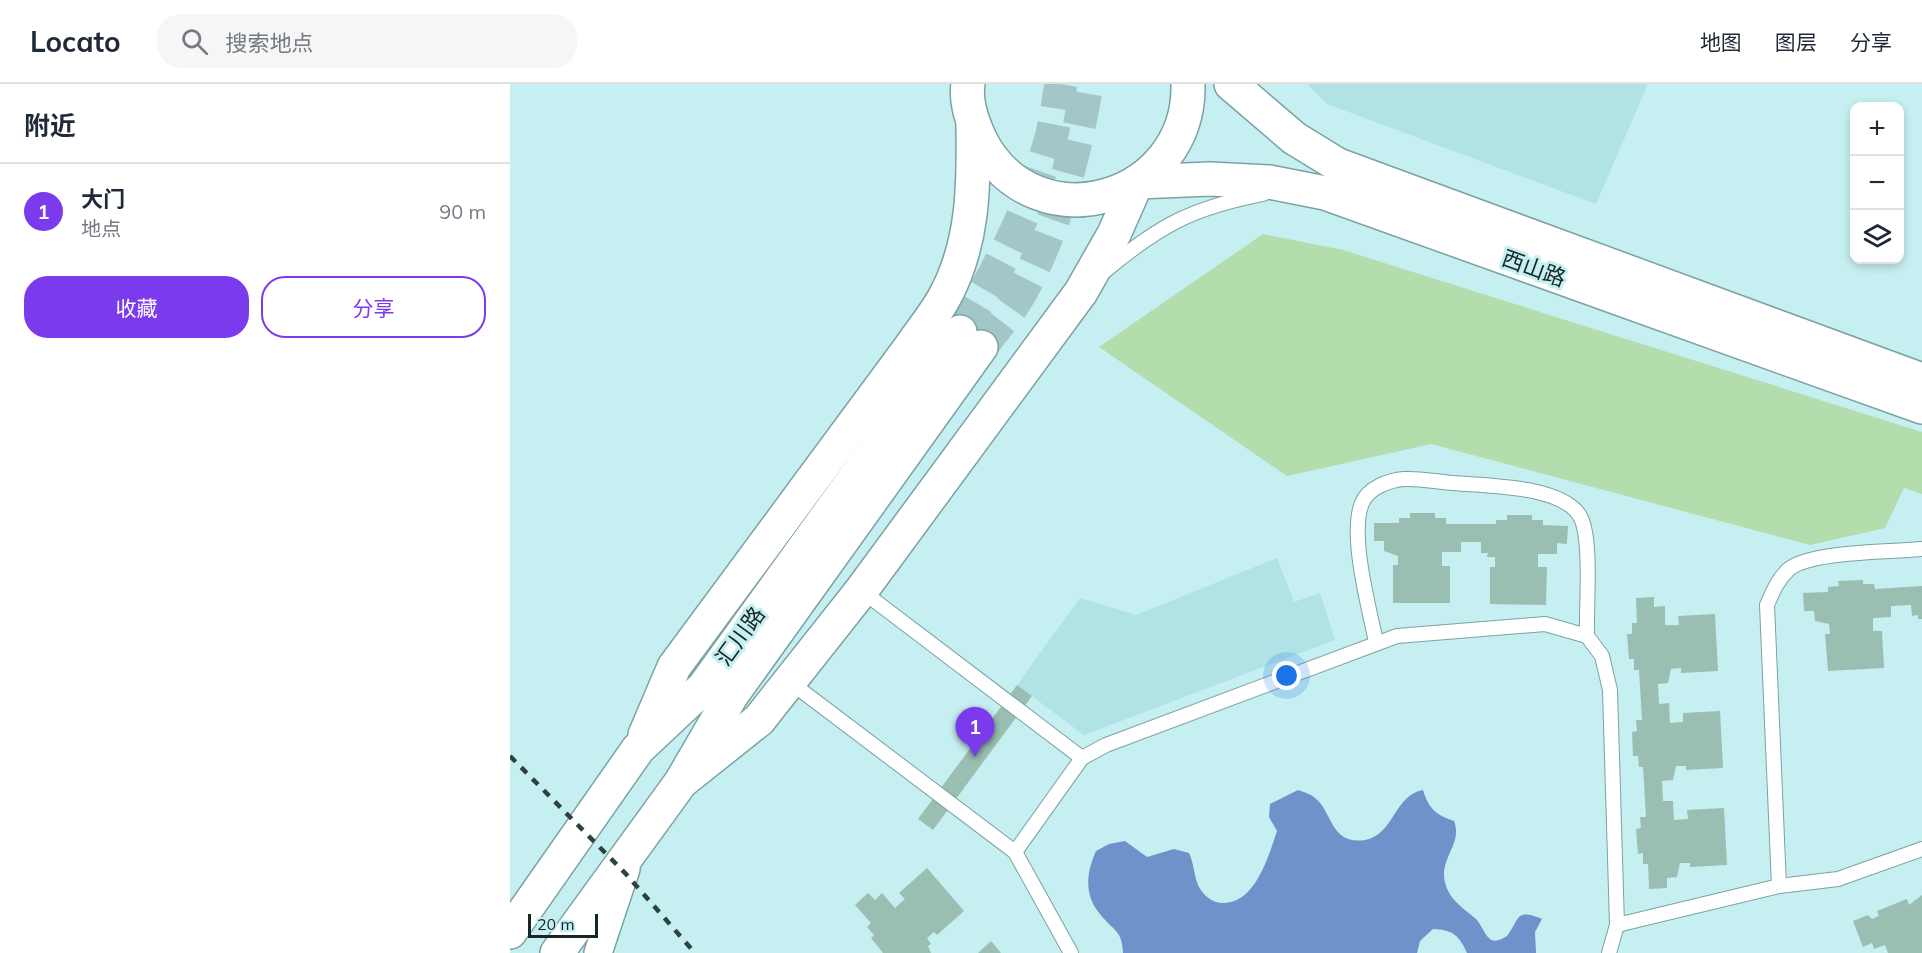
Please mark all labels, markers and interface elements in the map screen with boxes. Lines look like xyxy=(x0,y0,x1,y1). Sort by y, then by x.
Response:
search box xyxy=(157,14,577,68)
text: Locato xyxy=(30,24,121,59)
icon: search xyxy=(178,25,211,58)
text: 搜索地点 xyxy=(226,29,314,57)
text: 地图 xyxy=(1700,29,1742,55)
text: 图层 xyxy=(1775,29,1817,55)
text: 分享 xyxy=(1850,29,1892,55)
map controls xyxy=(1850,102,1904,264)
button: + xyxy=(1850,102,1904,156)
text: 附近 xyxy=(24,109,76,142)
button: − xyxy=(1850,156,1904,210)
text: 大门 xyxy=(81,185,125,213)
text: 1 xyxy=(38,199,50,224)
text: 90 m xyxy=(439,199,486,224)
button: layers xyxy=(1850,210,1904,264)
text: 地点 xyxy=(81,216,121,241)
street label: 西山路 xyxy=(1498,244,1570,292)
button: 收藏 xyxy=(24,276,249,338)
button: 分享 xyxy=(261,276,486,338)
street label: 汇川路 xyxy=(709,601,771,671)
your location xyxy=(1272,661,1301,690)
pin: 1 xyxy=(956,708,994,757)
scale bar xyxy=(528,911,598,938)
text: 20 m xyxy=(537,914,574,934)

